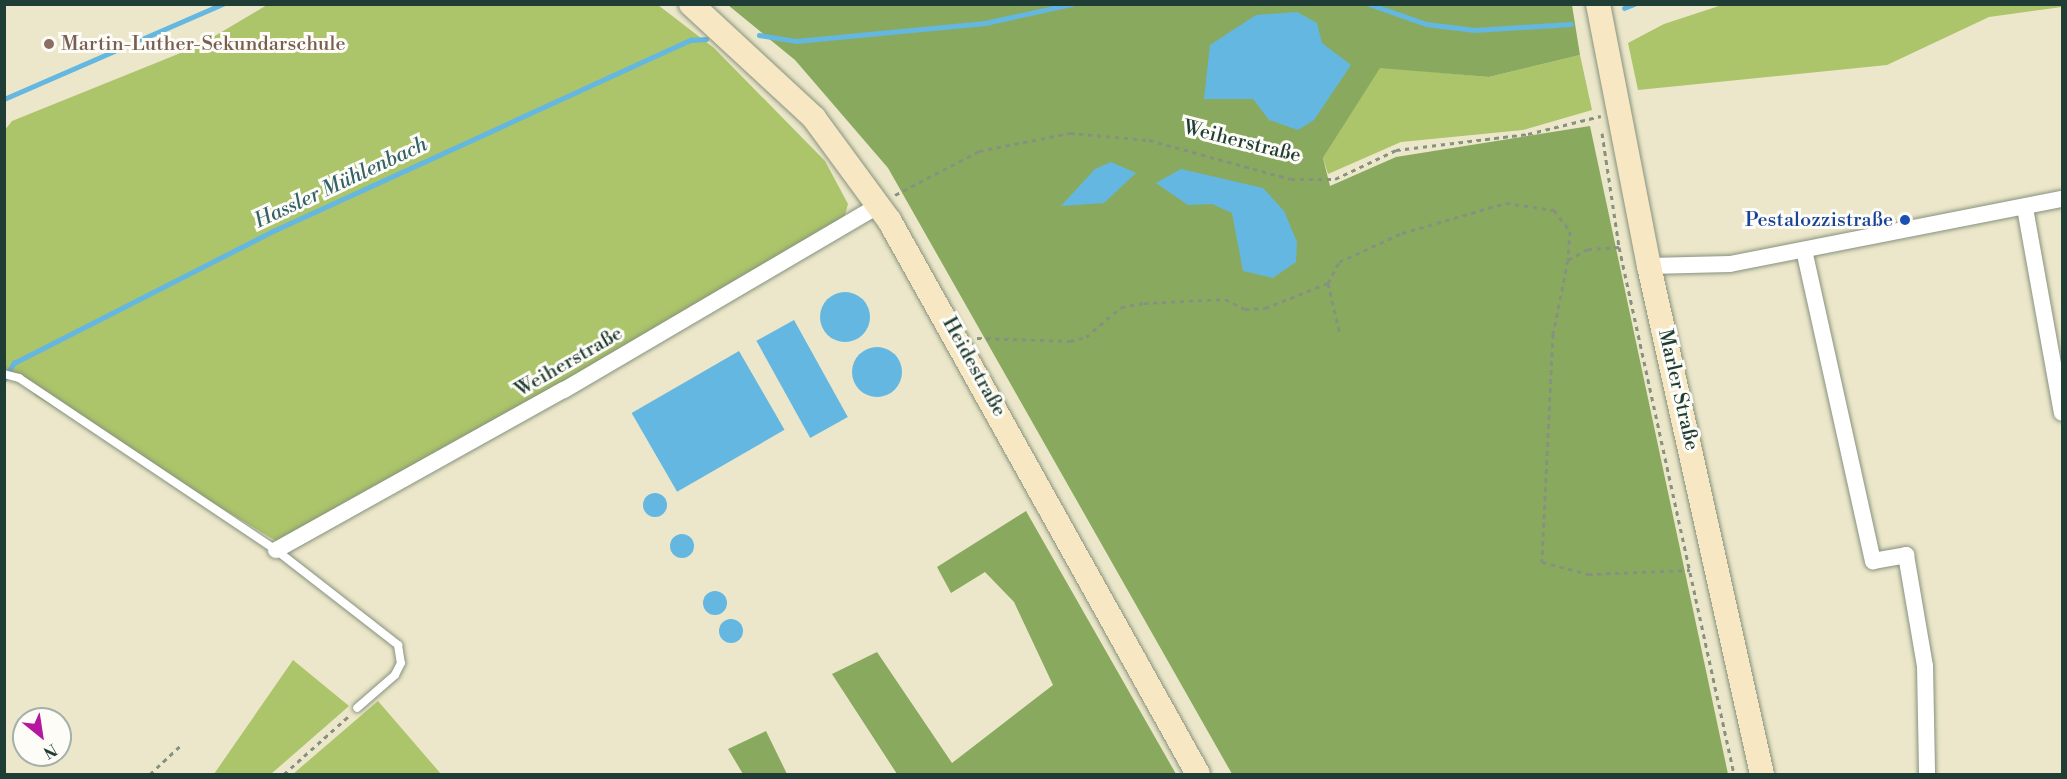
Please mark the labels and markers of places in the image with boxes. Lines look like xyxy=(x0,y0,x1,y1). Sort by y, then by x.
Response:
place label: Martin-Luther-Sekundarschule xyxy=(61,32,345,56)
marker: Martin-Luther-Sekundarschule xyxy=(42,37,56,51)
place label: Pestalozzistraße xyxy=(1745,208,1893,232)
marker: Pestalozzistraße xyxy=(1898,213,1912,227)

